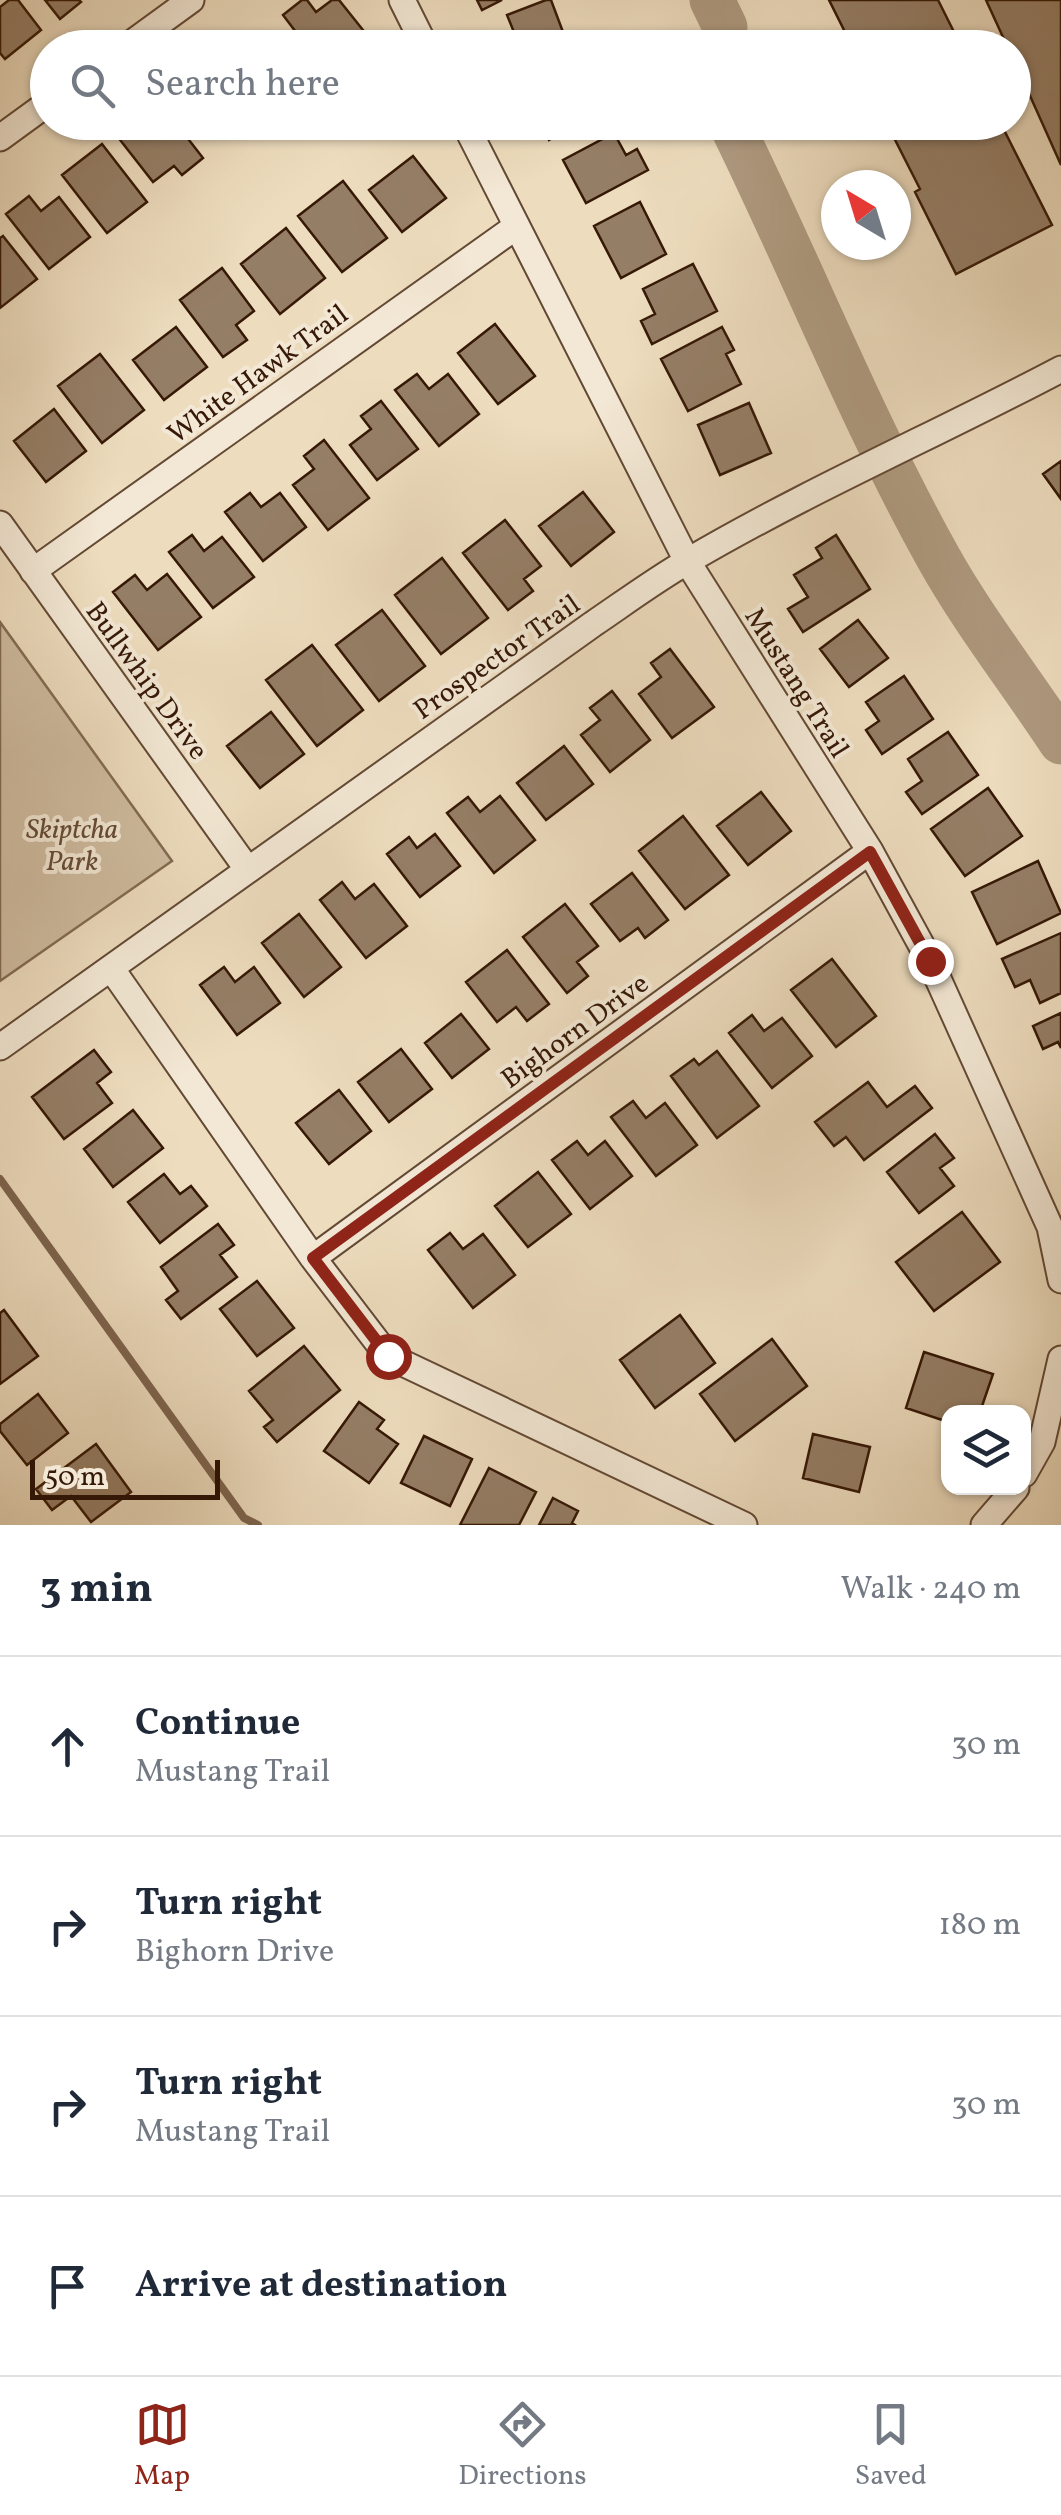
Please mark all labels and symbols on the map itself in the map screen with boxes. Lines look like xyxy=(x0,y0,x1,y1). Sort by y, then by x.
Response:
north arrow xyxy=(821,170,911,260)
street label: White Hawk Trail xyxy=(160,296,357,454)
street label: Prospector Trail xyxy=(406,586,589,730)
street label: Bullwhip Drive xyxy=(75,594,217,768)
street label: Mustang Trail xyxy=(734,601,858,766)
park label: Skiptcha Park xyxy=(26,811,118,882)
route end xyxy=(908,939,954,985)
street label: Bighorn Drive xyxy=(494,965,657,1099)
route start xyxy=(366,1334,412,1380)
scale bar xyxy=(30,1455,220,1500)

